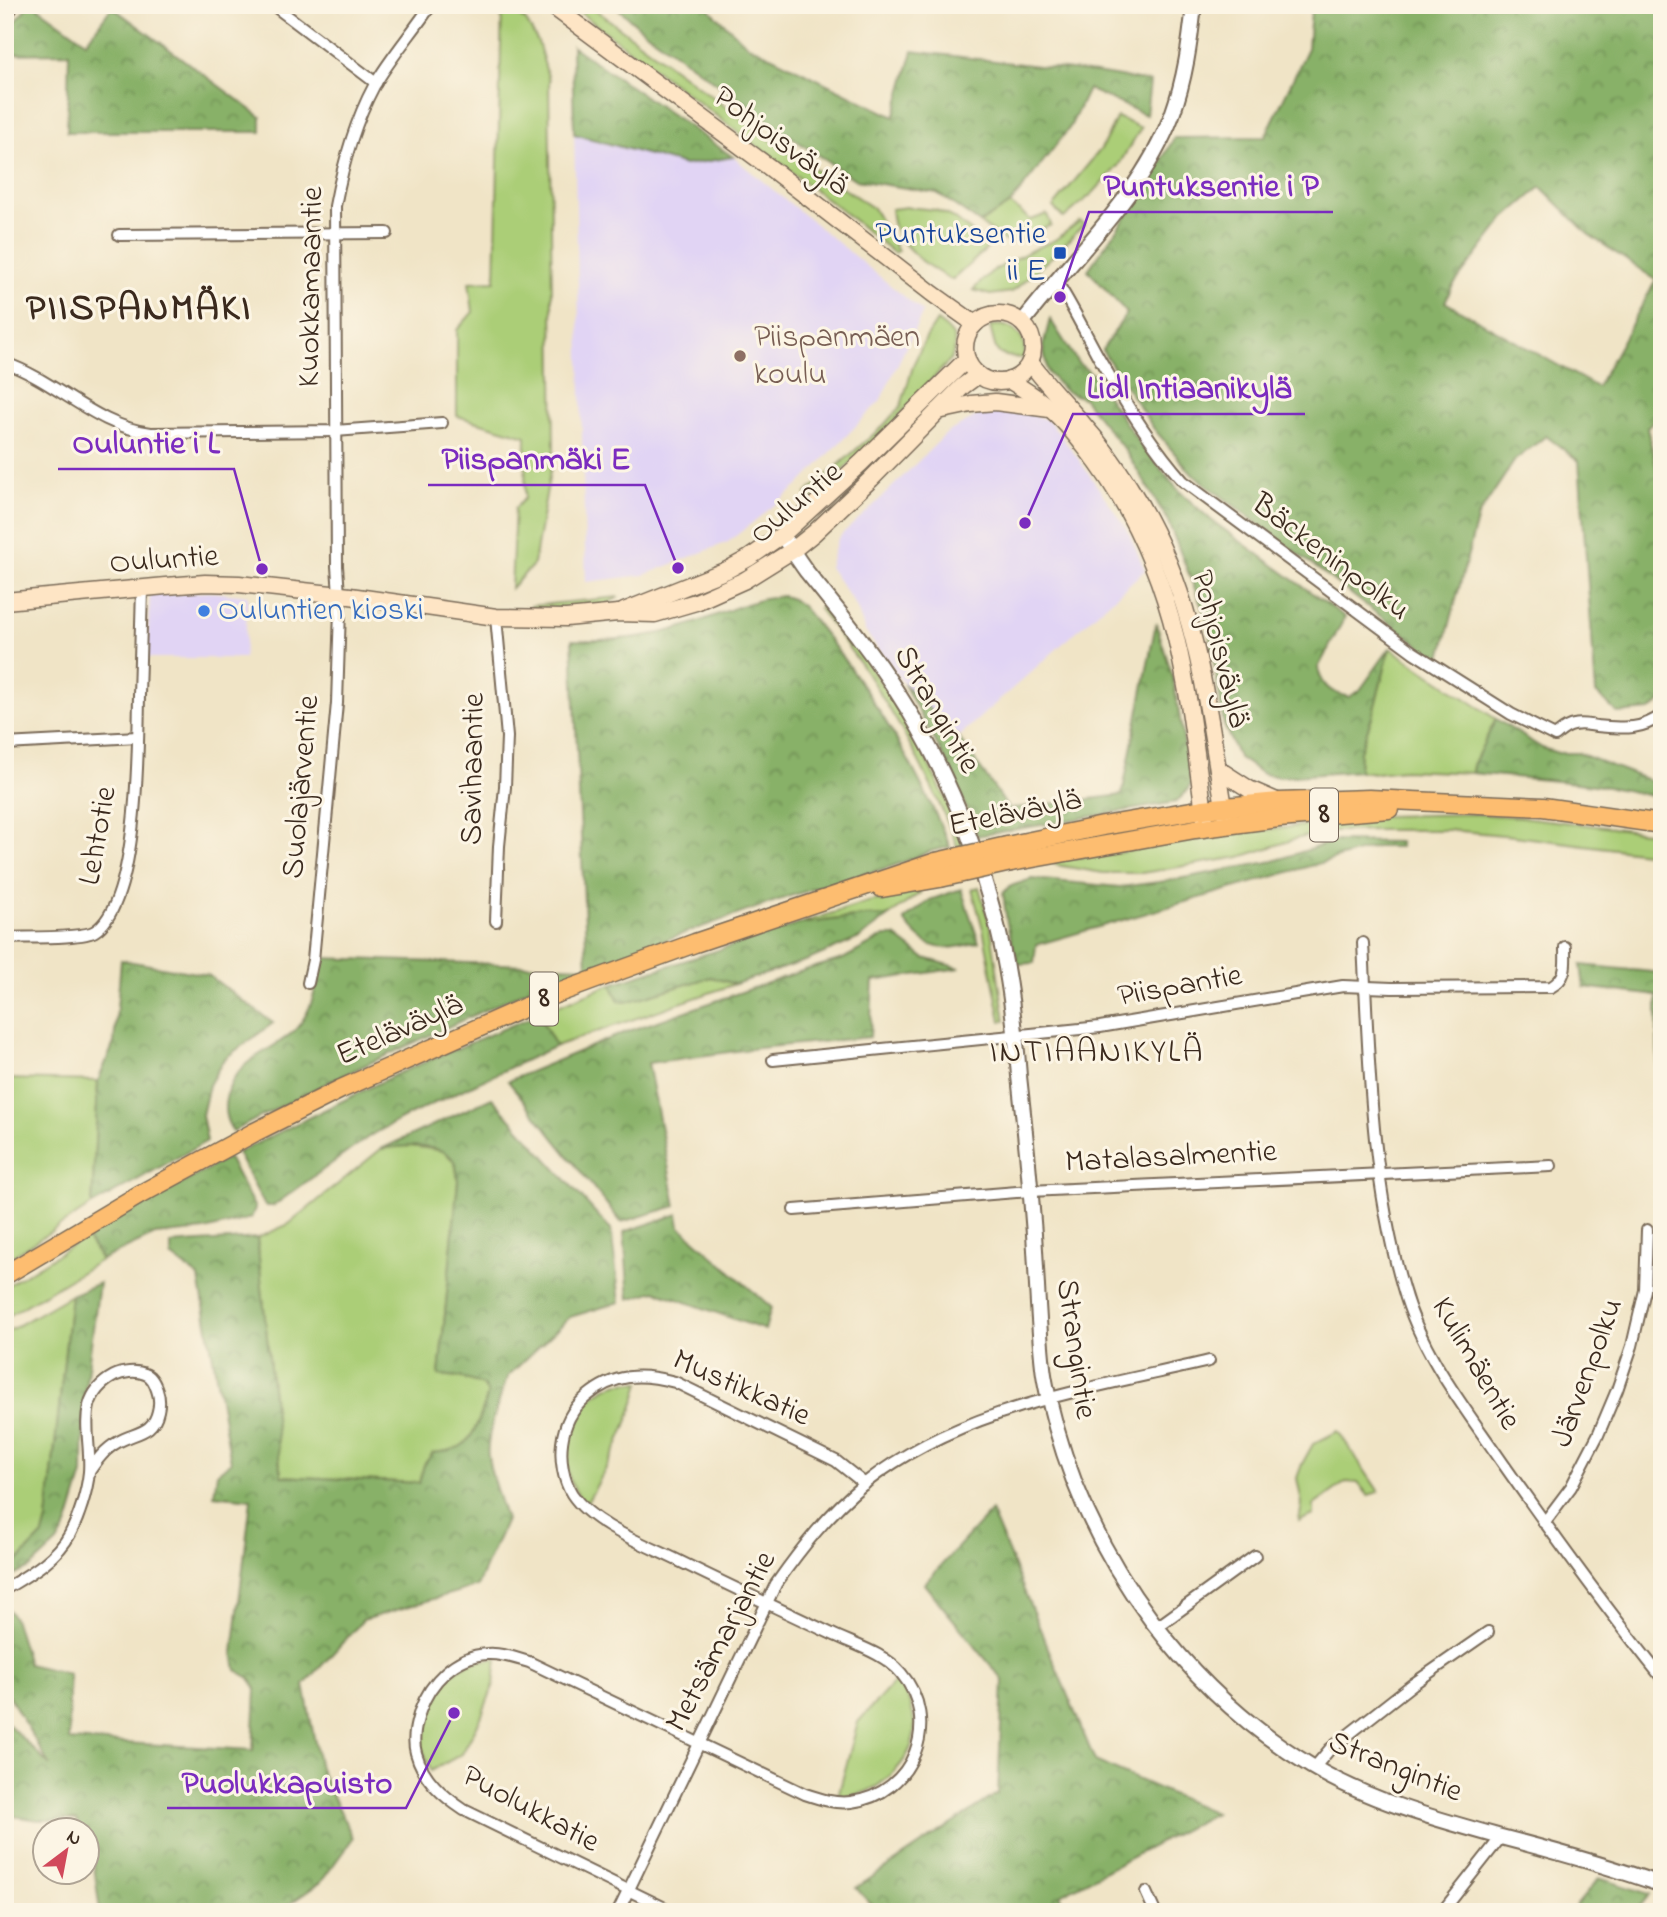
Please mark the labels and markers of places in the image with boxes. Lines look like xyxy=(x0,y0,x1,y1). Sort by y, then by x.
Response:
callout: Puntuksentie i P xyxy=(1089,158,1333,212)
place label: Puntuksentie ii E xyxy=(875,212,1047,296)
marker: Puntuksentie ii E xyxy=(1052,245,1068,261)
place label: Piispanmäen koulu xyxy=(754,315,920,399)
marker: Piispanmäen koulu xyxy=(732,348,748,364)
callout: Lidl Intiaanikylä xyxy=(1073,360,1305,414)
callout: Ouluntie i L xyxy=(58,415,234,469)
callout: Piispanmäki E xyxy=(428,431,645,485)
place label: Ouluntien kioski xyxy=(218,588,424,635)
marker: Ouluntien kioski xyxy=(196,603,212,619)
callout: Puolukkapuisto xyxy=(167,1754,406,1808)

